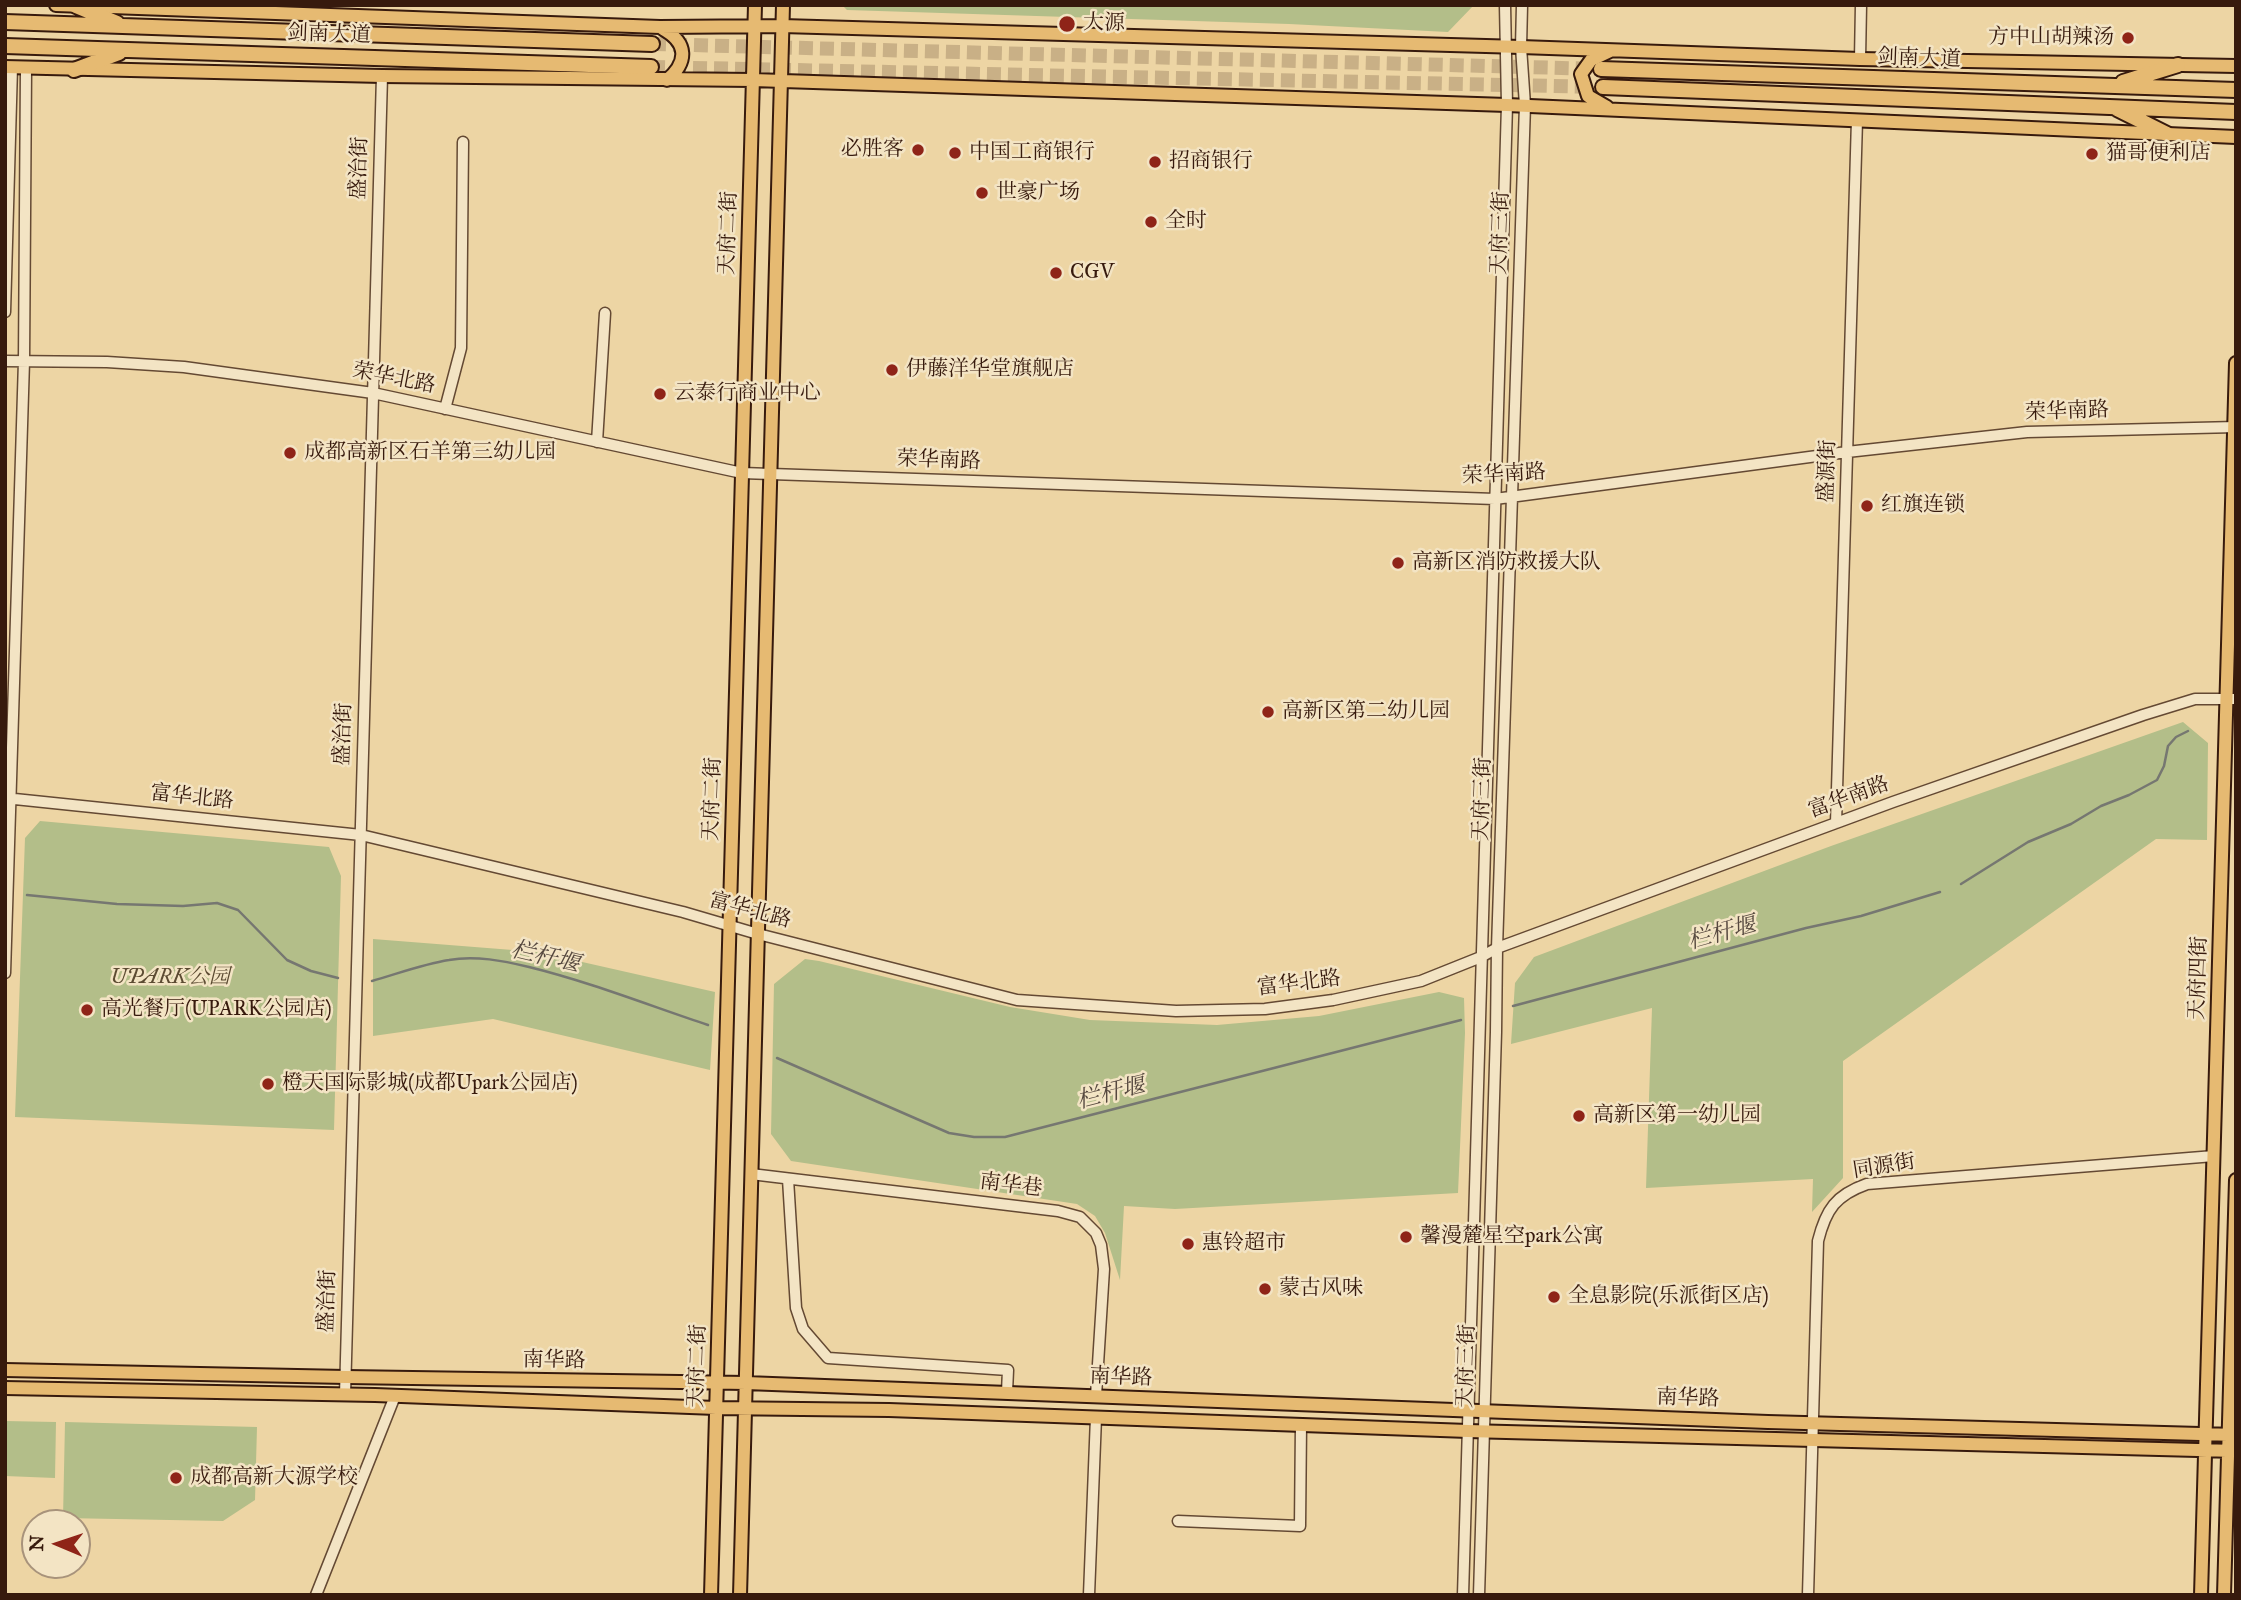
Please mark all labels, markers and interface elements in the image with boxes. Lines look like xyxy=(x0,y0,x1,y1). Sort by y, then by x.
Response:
place label: 大源 xyxy=(1083,11,1125,37)
marker: 大源 xyxy=(1057,14,1077,34)
street label: 剑南大道 xyxy=(287,21,371,49)
place label: 方中山胡辣汤 xyxy=(1988,25,2114,51)
marker: 方中山胡辣汤 xyxy=(2120,30,2136,46)
street label: 剑南大道 xyxy=(1877,45,1961,73)
street label: 盛治街 xyxy=(346,136,374,200)
place label: 必胜客 xyxy=(841,137,904,163)
place label: 中国工商银行 xyxy=(969,140,1095,166)
place label: 猫哥便利店 xyxy=(2106,141,2211,167)
marker: 必胜客 xyxy=(910,142,926,158)
marker: 中国工商银行 xyxy=(947,145,963,161)
marker: 猫哥便利店 xyxy=(2084,146,2100,162)
place label: 招商银行 xyxy=(1169,149,1253,175)
marker: 招商银行 xyxy=(1147,154,1163,170)
place label: 世豪广场 xyxy=(996,180,1080,206)
marker: 世豪广场 xyxy=(974,185,990,201)
street label: 天府二街 xyxy=(715,191,743,275)
street label: 天府三街 xyxy=(1487,191,1515,275)
place label: 全时 xyxy=(1165,209,1207,235)
marker: 全时 xyxy=(1143,214,1159,230)
place label: CGV xyxy=(1070,260,1114,286)
marker: CGV xyxy=(1048,265,1064,281)
place label: 伊藤洋华堂旗舰店 xyxy=(906,357,1074,383)
street label: 荣华北路 xyxy=(350,359,438,399)
marker: 伊藤洋华堂旗舰店 xyxy=(884,362,900,378)
place label: 云泰行商业中心 xyxy=(674,381,821,407)
marker: 云泰行商业中心 xyxy=(652,386,668,402)
street label: 荣华南路 xyxy=(2025,398,2109,426)
street label: 盛源街 xyxy=(1814,439,1842,503)
place label: 成都高新区石羊第三幼儿园 xyxy=(304,440,556,466)
marker: 成都高新区石羊第三幼儿园 xyxy=(282,445,298,461)
street label: 荣华南路 xyxy=(897,447,981,475)
street label: 荣华南路 xyxy=(1461,460,1547,490)
place label: 红旗连锁 xyxy=(1881,493,1965,519)
marker: 红旗连锁 xyxy=(1859,498,1875,514)
place label: 高新区消防救援大队 xyxy=(1412,550,1601,576)
marker: 高新区消防救援大队 xyxy=(1390,555,1406,571)
place label: 高新区第二幼儿园 xyxy=(1282,699,1450,725)
street label: 盛治街 xyxy=(330,702,358,766)
marker: 高新区第二幼儿园 xyxy=(1260,704,1276,720)
street label: 天府二街 xyxy=(699,757,727,841)
street label: 天府三街 xyxy=(1469,757,1497,841)
street label: 富华南路 xyxy=(1805,772,1893,824)
street label: 富华北路 xyxy=(149,781,235,815)
street label: 富华北路 xyxy=(706,888,794,934)
water label: 栏杆堰 xyxy=(1685,912,1759,956)
street label: 天府四街 xyxy=(2185,936,2213,1020)
water label: 栏杆堰 xyxy=(508,937,582,979)
park label: UPARK公园 xyxy=(110,965,230,991)
street label: 富华北路 xyxy=(1256,966,1342,1002)
place label: 高光餐厅(UPARK公园店) xyxy=(101,997,332,1023)
marker: 高光餐厅(UPARK公园店) xyxy=(79,1002,95,1018)
place label: 橙天国际影城(成都Upark公园店) xyxy=(282,1071,578,1097)
water label: 栏杆堰 xyxy=(1074,1072,1148,1116)
marker: 橙天国际影城(成都Upark公园店) xyxy=(260,1076,276,1092)
place label: 高新区第一幼儿园 xyxy=(1593,1103,1761,1129)
marker: 高新区第一幼儿园 xyxy=(1571,1108,1587,1124)
street label: 同源街 xyxy=(1851,1150,1917,1184)
street label: 南华巷 xyxy=(978,1170,1044,1202)
place label: 馨漫麓星空park公寓 xyxy=(1420,1224,1604,1250)
marker: 馨漫麓星空park公寓 xyxy=(1398,1229,1414,1245)
place label: 惠铃超市 xyxy=(1202,1231,1286,1257)
marker: 惠铃超市 xyxy=(1180,1236,1196,1252)
street label: 盛治街 xyxy=(314,1269,342,1333)
place label: 蒙古风味 xyxy=(1279,1276,1363,1302)
marker: 蒙古风味 xyxy=(1257,1281,1273,1297)
place label: 全息影院(乐派街区店) xyxy=(1568,1284,1769,1310)
marker: 全息影院(乐派街区店) xyxy=(1546,1289,1562,1305)
street label: 天府二街 xyxy=(684,1324,712,1408)
street label: 天府三街 xyxy=(1453,1324,1481,1408)
street label: 南华路 xyxy=(522,1348,586,1374)
street label: 南华路 xyxy=(1089,1364,1153,1392)
street label: 南华路 xyxy=(1656,1385,1720,1413)
place label: 成都高新大源学校 xyxy=(190,1465,358,1491)
marker: 成都高新大源学校 xyxy=(168,1470,184,1486)
north arrow xyxy=(21,1509,91,1579)
text: N xyxy=(25,1535,48,1552)

